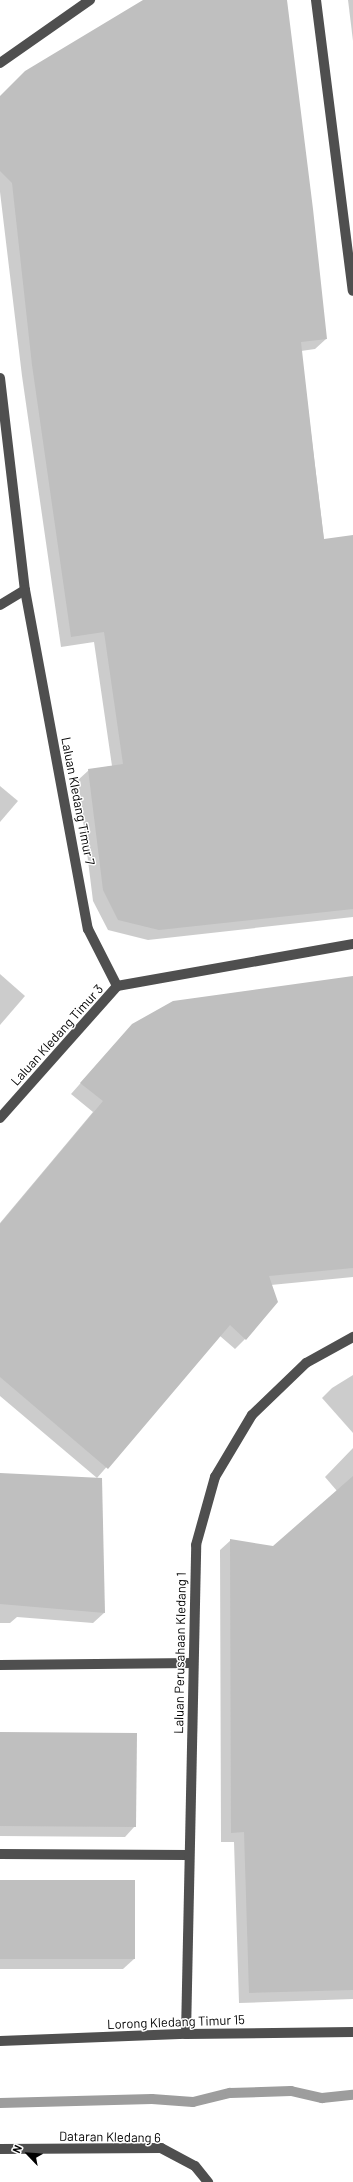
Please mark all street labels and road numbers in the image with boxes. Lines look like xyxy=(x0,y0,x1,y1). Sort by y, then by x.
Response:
street label: Laluan Kledang Timur 7 xyxy=(58,736,98,866)
street label: Laluan Kledang Timur 3 xyxy=(7,981,107,1089)
street label: Laluan Perusahaan Kledang 1 xyxy=(171,1572,189,1734)
street label: Lorong Kledang Timur 15 xyxy=(107,2012,245,2032)
street label: Dataran Kledang 6 xyxy=(59,2128,161,2146)

